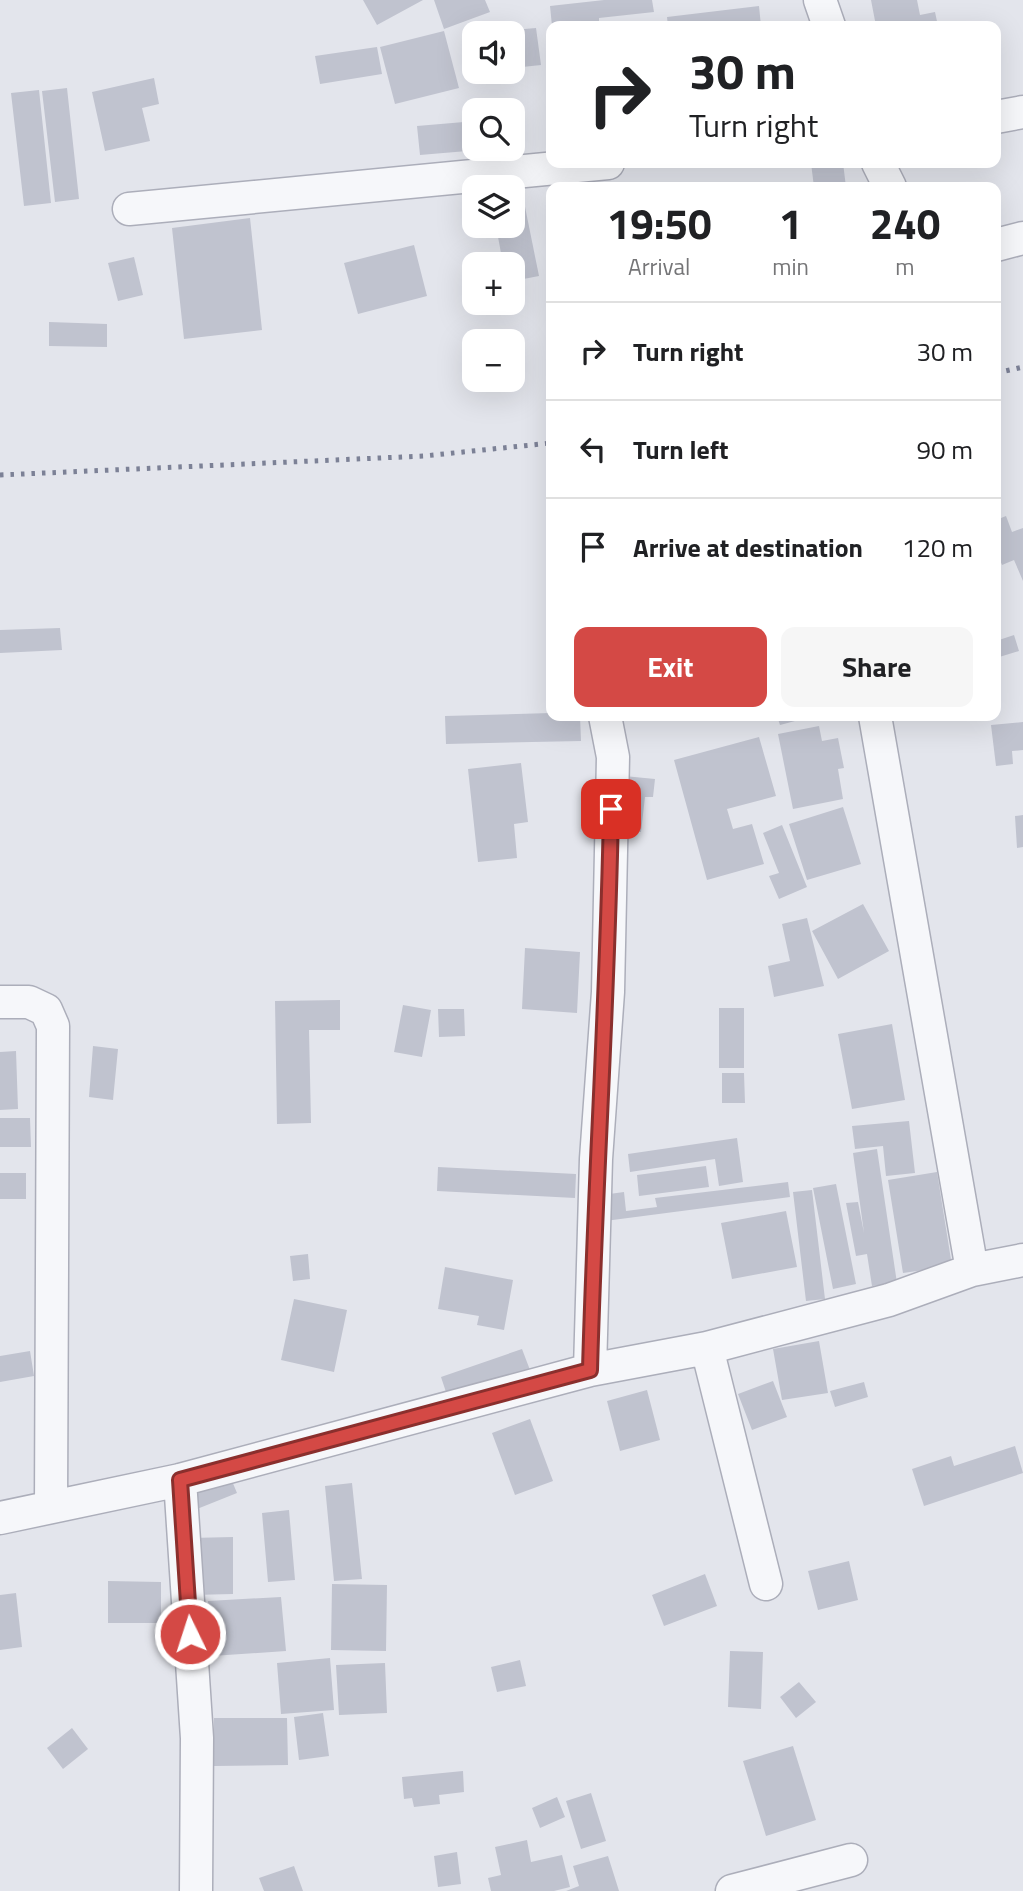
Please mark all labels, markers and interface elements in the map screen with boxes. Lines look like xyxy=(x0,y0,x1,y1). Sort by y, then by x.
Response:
map controls xyxy=(462,21,525,392)
button: sound xyxy=(462,21,525,84)
text: 30 m xyxy=(689,33,796,108)
icon: right xyxy=(574,49,665,140)
button: search xyxy=(462,98,525,161)
text: Turn right xyxy=(689,101,818,149)
button: layers xyxy=(462,175,525,238)
text: 19:50 xyxy=(607,191,712,255)
text: 1 xyxy=(779,191,802,255)
text: 240 xyxy=(870,191,940,255)
text: Arrival xyxy=(628,249,690,284)
text: min xyxy=(772,249,809,284)
text: m xyxy=(895,249,915,284)
button: + xyxy=(462,252,525,315)
button: − xyxy=(462,329,525,392)
icon: right xyxy=(574,332,612,370)
text: Turn right xyxy=(633,332,744,371)
text: 30 m xyxy=(916,332,973,371)
icon: left xyxy=(574,430,612,468)
text: Turn left xyxy=(633,430,728,469)
text: 90 m xyxy=(916,430,973,469)
icon: arrive xyxy=(574,528,612,566)
text: Arrive at destination xyxy=(633,528,863,567)
text: 120 m xyxy=(902,528,973,567)
button: Exit xyxy=(574,627,767,707)
button: Share xyxy=(781,627,973,707)
pin xyxy=(581,779,641,839)
icon: arrive xyxy=(592,790,630,828)
position arrow xyxy=(153,1597,227,1671)

